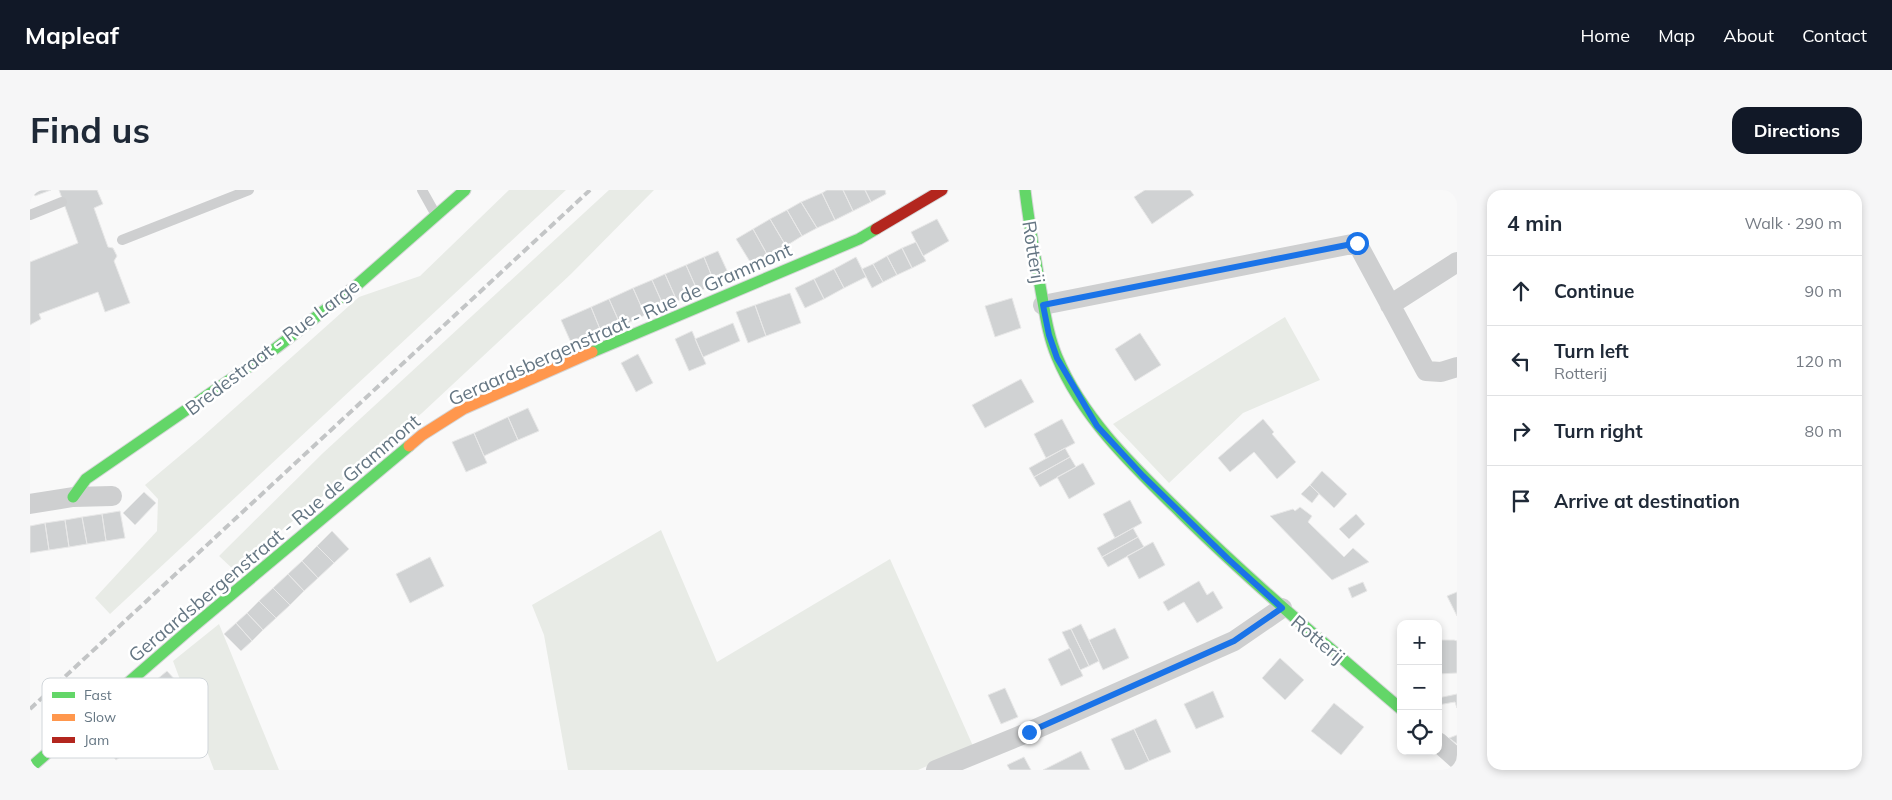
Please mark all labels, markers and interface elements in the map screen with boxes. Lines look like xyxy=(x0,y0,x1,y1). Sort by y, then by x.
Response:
text: Mapleaf xyxy=(25,20,119,50)
text: Home xyxy=(1580,24,1630,47)
text: Map xyxy=(1658,24,1695,47)
text: About xyxy=(1723,24,1774,47)
text: Contact xyxy=(1802,24,1867,47)
button: Directions xyxy=(1732,107,1862,154)
text: Find us xyxy=(30,108,150,152)
text: 4 min xyxy=(1507,210,1562,236)
text: Walk · 290 m xyxy=(1744,213,1842,233)
street label: Rotterij xyxy=(1017,219,1051,285)
route start xyxy=(1346,232,1369,255)
street label: Geraardsbergenstraat - Rue de Grammont xyxy=(445,237,796,411)
street label: Bredestraat - Rue Large xyxy=(180,274,364,420)
icon: ahead xyxy=(1507,277,1535,305)
text: Continue xyxy=(1554,279,1634,303)
text: 90 m xyxy=(1805,281,1842,301)
text: Turn left xyxy=(1554,339,1629,363)
icon: left xyxy=(1507,347,1535,375)
text: 120 m xyxy=(1795,351,1842,371)
text: Rotterij xyxy=(1554,363,1607,383)
street label: Geraardsbergenstraat - Rue de Grammont xyxy=(123,409,425,667)
icon: right xyxy=(1507,417,1535,445)
text: Turn right xyxy=(1554,419,1643,443)
text: 80 m xyxy=(1805,421,1842,441)
icon: arrive xyxy=(1507,487,1535,515)
text: Arrive at destination xyxy=(1554,489,1740,513)
street label: Rotterij xyxy=(1286,610,1350,668)
map controls xyxy=(1397,620,1442,755)
button: + xyxy=(1397,620,1442,665)
button: − xyxy=(1397,665,1442,710)
legend xyxy=(42,678,208,758)
text: Fast xyxy=(84,686,112,704)
text: Slow xyxy=(84,708,116,726)
button: locate xyxy=(1397,710,1442,755)
route end xyxy=(1018,721,1041,744)
text: Jam xyxy=(84,731,109,749)

